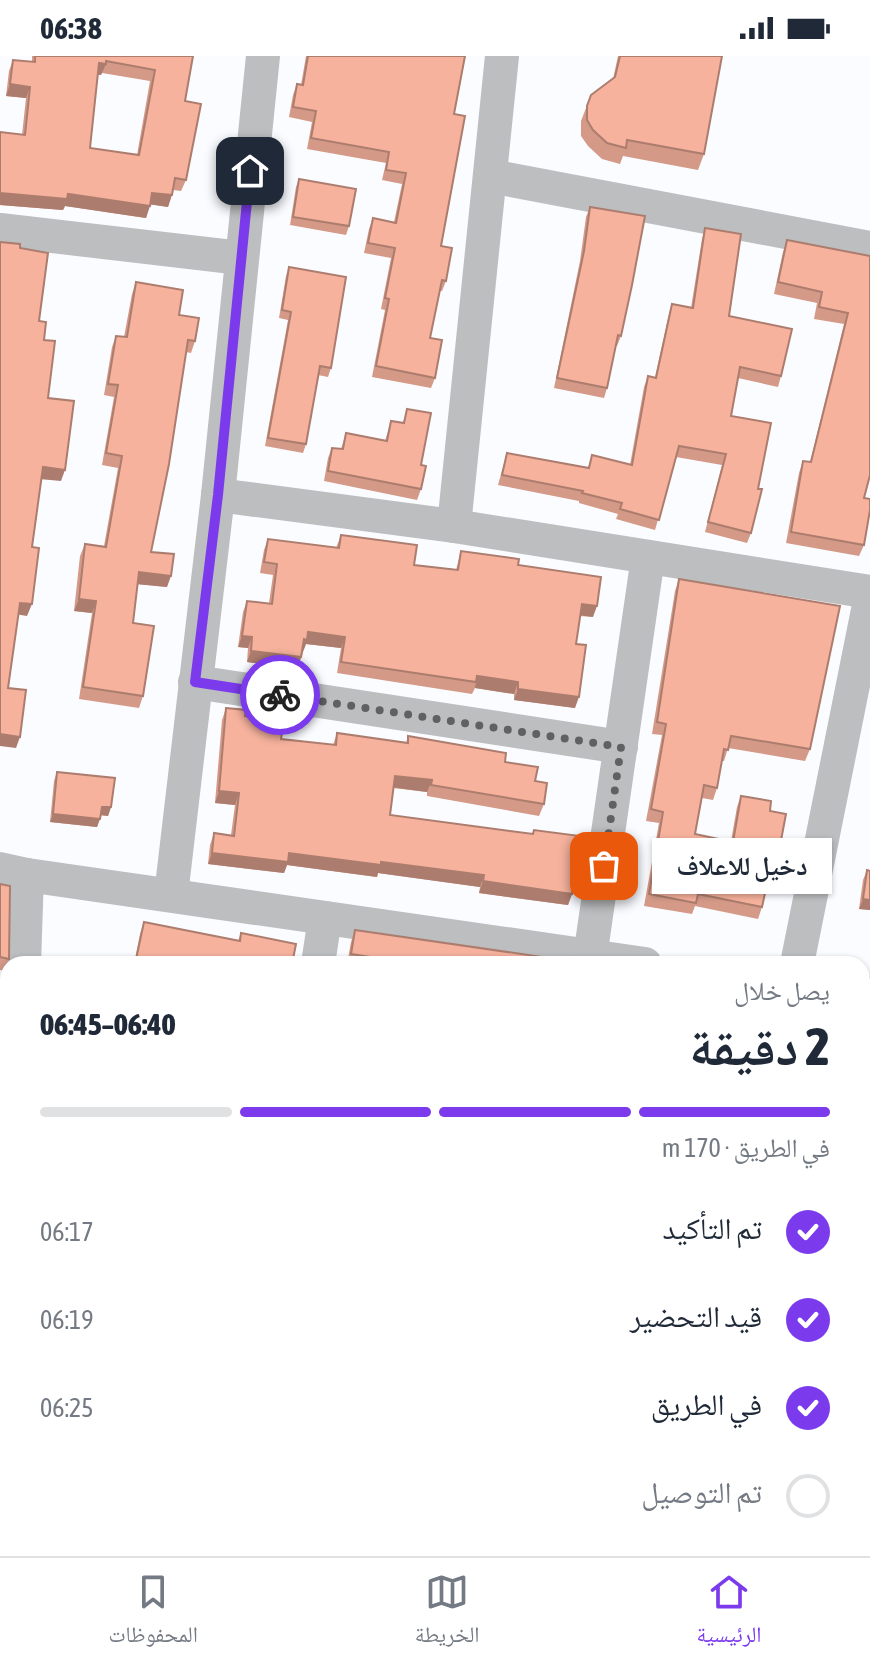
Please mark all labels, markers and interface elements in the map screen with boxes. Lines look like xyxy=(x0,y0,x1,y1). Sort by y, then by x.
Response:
text: 06:38 xyxy=(40,11,102,45)
pin xyxy=(216,137,284,205)
icon: home xyxy=(228,149,272,193)
courier xyxy=(240,655,320,735)
icon: bike xyxy=(258,673,302,717)
pin xyxy=(570,832,638,900)
callout: دخيل للاعلاف xyxy=(652,838,832,894)
icon: bag xyxy=(582,844,626,888)
text: دخيل للاعلاف xyxy=(676,851,808,881)
text: يصل خلال xyxy=(734,976,830,1006)
text: 06:40–06:45 xyxy=(40,1007,176,1041)
text: 2 دقيقة xyxy=(689,1016,830,1076)
text: في الطريق · 170 m xyxy=(662,1133,830,1163)
icon: check xyxy=(786,1210,830,1254)
text: تم التأكيد xyxy=(662,1211,762,1245)
text: 06:17 xyxy=(40,1217,94,1247)
icon: check xyxy=(786,1298,830,1342)
text: قيد التحضير xyxy=(630,1299,762,1333)
text: 06:19 xyxy=(40,1305,94,1335)
icon: check xyxy=(786,1386,830,1430)
text: في الطريق xyxy=(651,1387,762,1421)
text: 06:25 xyxy=(40,1393,94,1423)
text: تم التوصيل xyxy=(641,1475,762,1509)
tab: المحفوظات xyxy=(108,1570,198,1656)
tab: الخريطة xyxy=(415,1570,480,1656)
tab: الرئيسية xyxy=(696,1570,762,1656)

